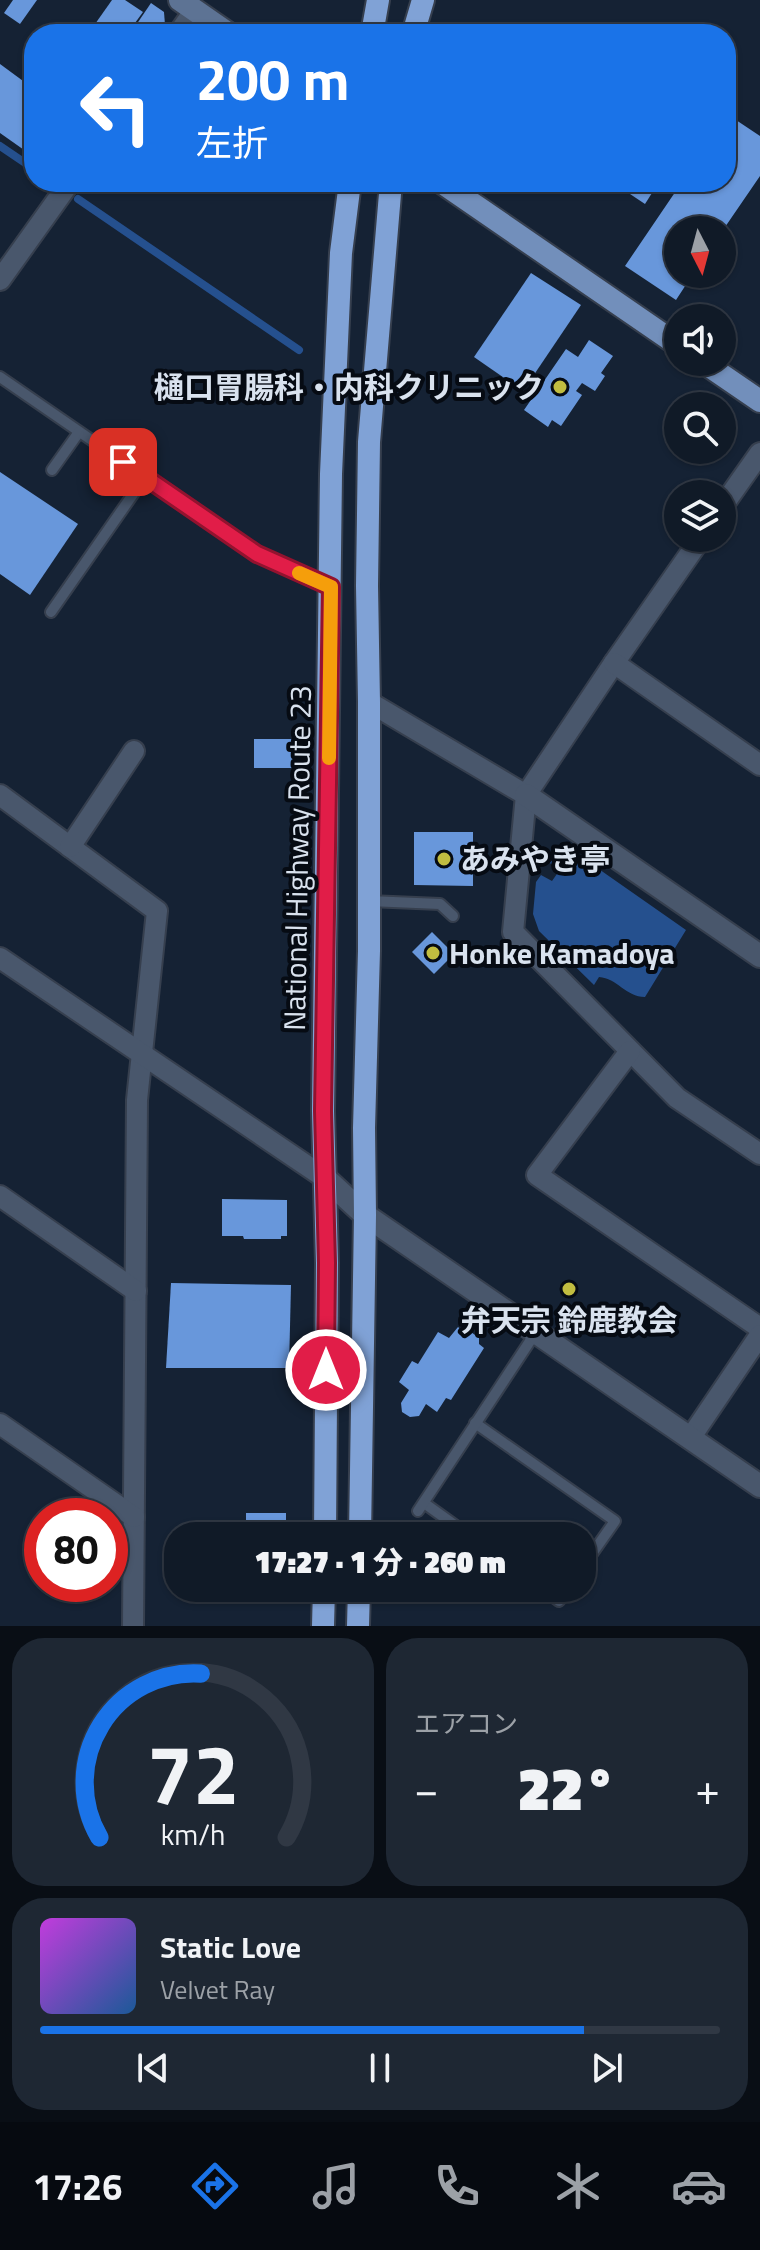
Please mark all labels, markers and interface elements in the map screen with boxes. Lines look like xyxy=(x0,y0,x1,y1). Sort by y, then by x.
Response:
text: 200 m xyxy=(196,37,349,122)
icon: left xyxy=(64,56,168,160)
text: 左折 xyxy=(196,115,268,170)
north arrow xyxy=(664,216,736,288)
map controls xyxy=(664,216,736,552)
button: sound xyxy=(664,304,736,376)
place label: 樋口胃腸科・内科クリニック xyxy=(154,364,544,410)
marker: 樋口胃腸科・内科クリニック xyxy=(551,378,569,396)
button: search xyxy=(664,392,736,464)
pin xyxy=(89,428,157,496)
icon: arrive xyxy=(101,440,145,484)
button: layers xyxy=(664,480,736,552)
street label: National Highway Route 23 xyxy=(271,685,323,1031)
place label: あみやき亭 xyxy=(460,836,610,882)
marker: あみやき亭 xyxy=(435,850,453,868)
place label: Honke Kamadoya xyxy=(449,930,674,976)
marker: Honke Kamadoya xyxy=(424,944,442,962)
marker: 弁天宗 鈴鹿教会 xyxy=(560,1280,578,1298)
place label: 弁天宗 鈴鹿教会 xyxy=(461,1297,677,1343)
position arrow xyxy=(284,1328,368,1412)
speed limit sign: 80 xyxy=(24,1498,128,1602)
text: 17:27 · 1 分 · 260 m xyxy=(254,1539,506,1585)
text: エアコン xyxy=(414,1704,518,1743)
text: 72 xyxy=(146,1710,240,1836)
text: 22° xyxy=(518,1742,617,1833)
text: − xyxy=(414,1755,439,1822)
text: + xyxy=(695,1755,720,1822)
text: km/h xyxy=(161,1813,225,1856)
text: Static Love xyxy=(160,1924,301,1970)
text: Velvet Ray xyxy=(160,1970,275,2009)
icon: previous xyxy=(131,2046,175,2090)
icon: pause xyxy=(358,2046,402,2090)
icon: next xyxy=(585,2046,629,2090)
icon: directions xyxy=(187,2158,243,2214)
icon: music xyxy=(308,2158,364,2214)
icon: phone xyxy=(429,2158,485,2214)
icon: climate xyxy=(550,2158,606,2214)
icon: car xyxy=(671,2158,727,2214)
text: 17:26 xyxy=(33,2159,122,2214)

